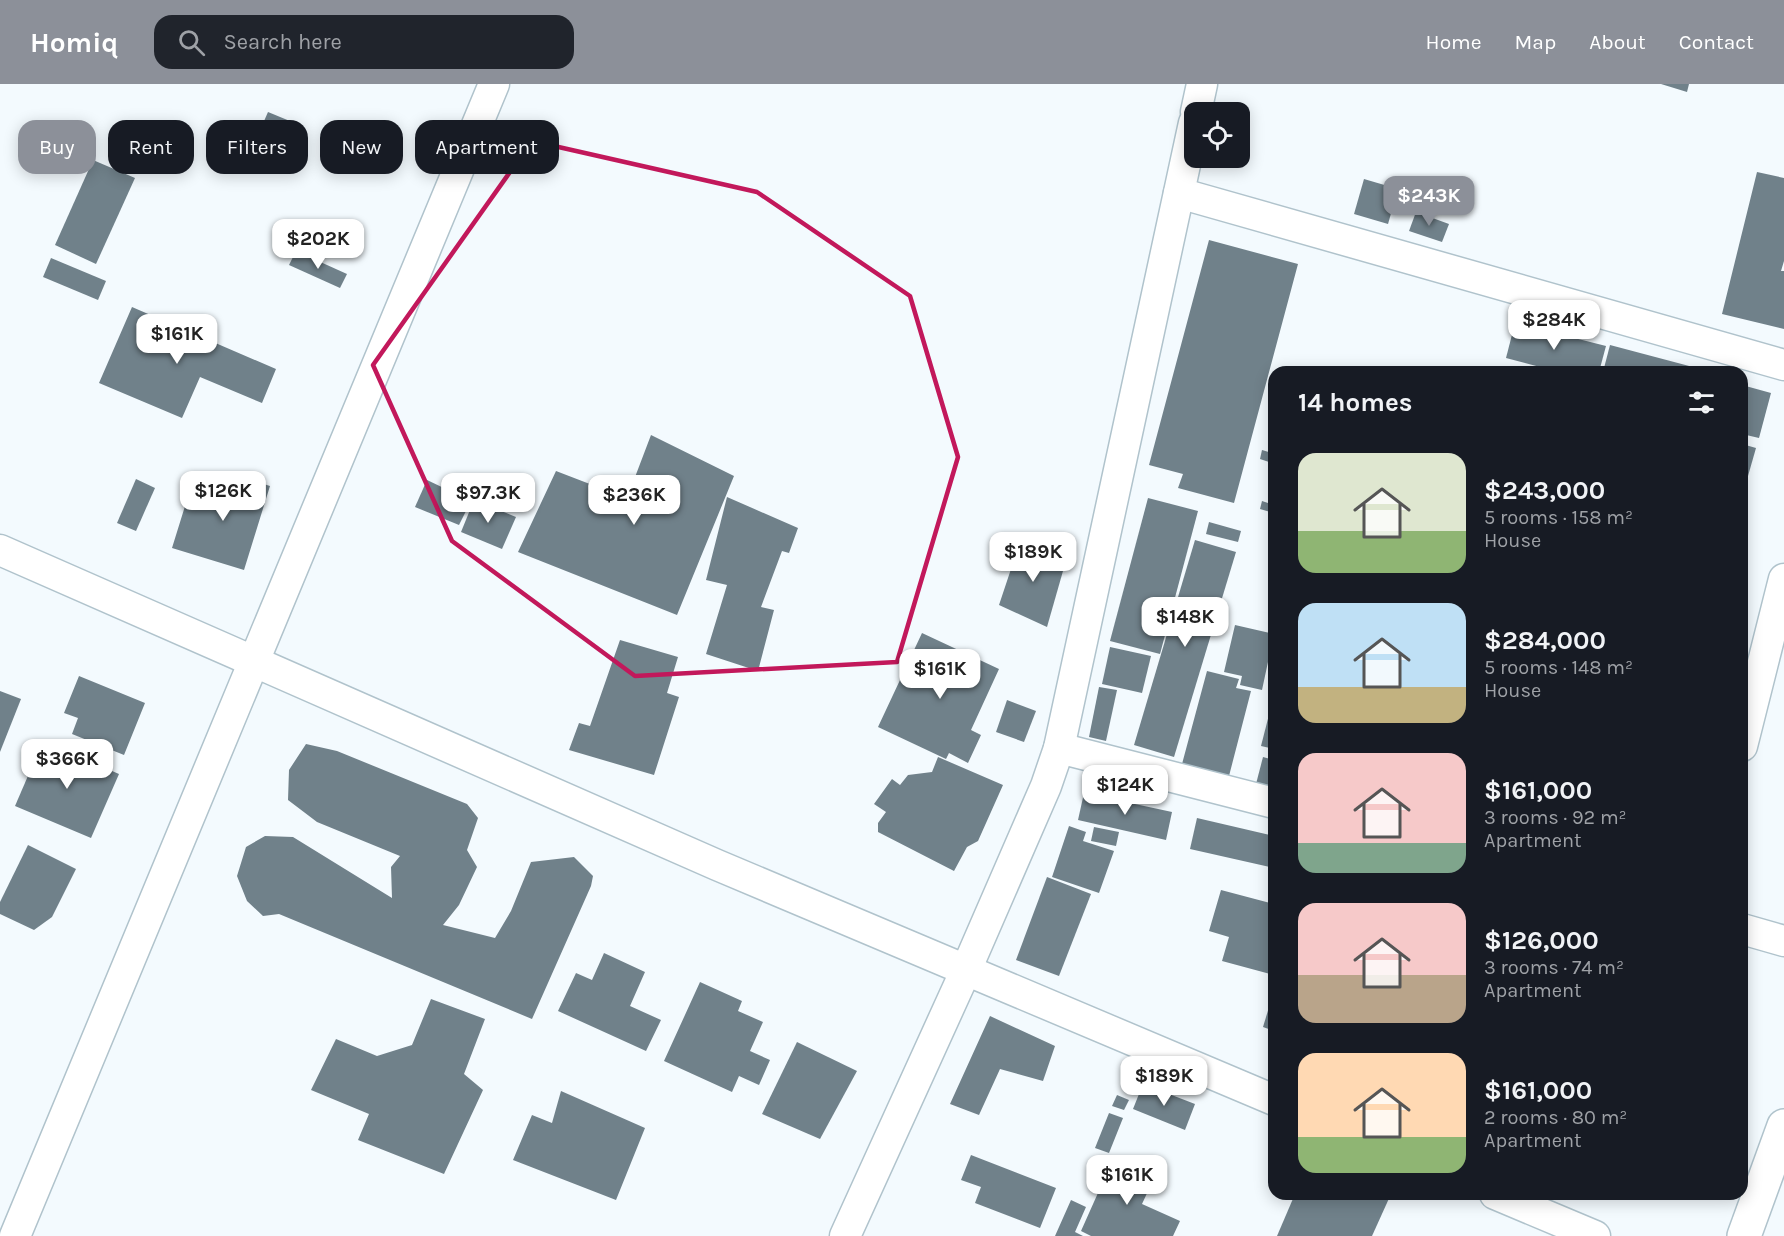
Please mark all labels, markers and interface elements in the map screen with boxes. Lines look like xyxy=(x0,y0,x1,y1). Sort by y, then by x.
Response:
search box xyxy=(154,15,574,69)
text: Homiq xyxy=(30,26,118,59)
icon: search xyxy=(175,26,208,59)
text: Search here xyxy=(223,29,342,55)
text: Home xyxy=(1426,30,1482,54)
text: Map xyxy=(1515,30,1556,54)
text: About xyxy=(1589,30,1646,54)
text: Contact xyxy=(1679,30,1754,54)
map controls xyxy=(1184,102,1250,168)
button: locate xyxy=(1184,102,1250,168)
chip: Buy xyxy=(18,120,96,174)
chip: Rent xyxy=(108,120,194,174)
chip: Filters xyxy=(206,120,308,174)
chip: New xyxy=(320,120,403,174)
chip: Apartment xyxy=(415,120,559,174)
pin: $243K xyxy=(1387,176,1471,227)
text: $243K xyxy=(1397,184,1461,207)
pin: $202K xyxy=(276,219,360,270)
text: $202K xyxy=(286,227,350,250)
pin: $284K xyxy=(1512,300,1596,351)
text: $284K xyxy=(1522,308,1586,331)
pin: $161K xyxy=(135,314,219,365)
text: $161K xyxy=(150,322,204,345)
icon: filters xyxy=(1685,386,1718,419)
text: 14 homes xyxy=(1298,387,1412,418)
pin: $126K xyxy=(181,471,265,522)
pin: $97.3K xyxy=(439,473,537,524)
pin: $236K xyxy=(592,475,676,526)
text: $243,000 xyxy=(1484,475,1605,506)
icon: home xyxy=(1346,477,1418,549)
text: $126K xyxy=(194,479,252,502)
text: $97.3K xyxy=(455,481,521,504)
text: $236K xyxy=(602,483,666,506)
text: 5 rooms · 158 m² xyxy=(1484,506,1633,529)
text: House xyxy=(1484,529,1541,552)
pin: $189K xyxy=(991,532,1075,583)
text: $189K xyxy=(1003,540,1063,563)
pin: $148K xyxy=(1143,597,1227,648)
text: $148K xyxy=(1156,605,1214,628)
text: $284,000 xyxy=(1484,625,1606,656)
icon: home xyxy=(1346,627,1418,699)
pin: $161K xyxy=(898,649,982,700)
text: 5 rooms · 148 m² xyxy=(1484,656,1633,679)
text: $161K xyxy=(913,657,967,680)
text: House xyxy=(1484,679,1541,702)
pin: $366K xyxy=(25,739,109,790)
text: $366K xyxy=(35,747,99,770)
pin: $124K xyxy=(1083,765,1167,816)
text: $124K xyxy=(1096,773,1154,796)
text: $161,000 xyxy=(1484,775,1592,806)
icon: home xyxy=(1346,777,1418,849)
text: 3 rooms · 92 m² xyxy=(1484,806,1627,829)
text: Apartment xyxy=(1484,829,1582,852)
text: $126,000 xyxy=(1484,925,1599,956)
icon: home xyxy=(1346,927,1418,999)
text: 3 rooms · 74 m² xyxy=(1484,956,1624,979)
text: Apartment xyxy=(1484,979,1582,1002)
pin: $189K xyxy=(1122,1056,1206,1107)
text: $189K xyxy=(1134,1064,1194,1087)
text: $161,000 xyxy=(1484,1075,1592,1106)
icon: home xyxy=(1346,1077,1418,1149)
text: 2 rooms · 80 m² xyxy=(1484,1106,1627,1129)
text: Apartment xyxy=(1484,1129,1582,1152)
pin: $161K xyxy=(1085,1155,1169,1206)
text: $161K xyxy=(1100,1163,1154,1186)

